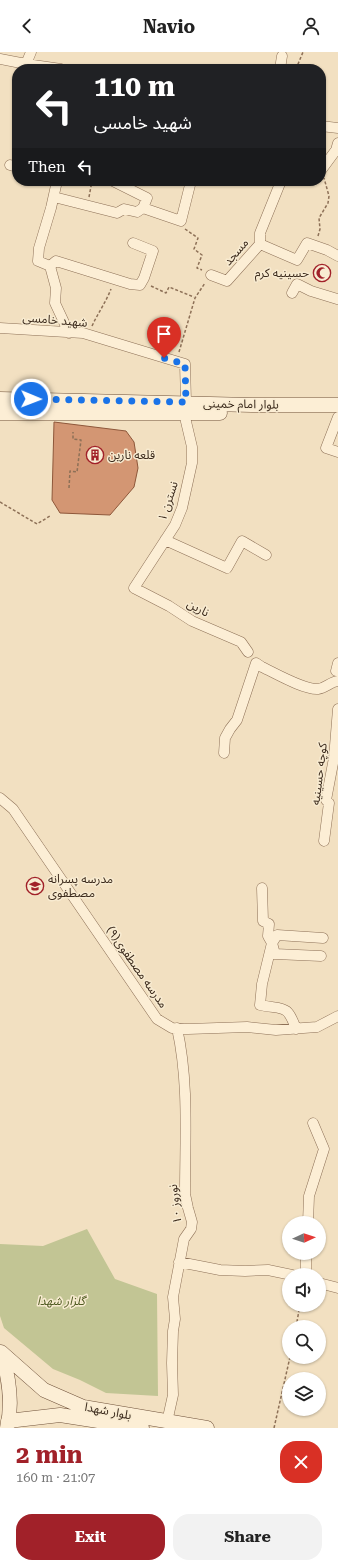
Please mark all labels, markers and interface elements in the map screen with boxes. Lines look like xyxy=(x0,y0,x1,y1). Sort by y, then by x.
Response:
icon: back xyxy=(16,15,38,37)
icon: person xyxy=(300,15,322,37)
text: Navio xyxy=(143,16,195,37)
text: 110 m xyxy=(94,70,175,103)
icon: left xyxy=(28,80,80,132)
text: شهید خامسی xyxy=(94,112,192,133)
icon: left xyxy=(74,156,96,178)
text: Then xyxy=(28,158,66,176)
street label: مسجد xyxy=(221,236,251,268)
mosque icon: حسینیه کرم xyxy=(312,263,332,283)
place label: حسینیه کرم xyxy=(255,266,309,282)
street label: شهید خامسی xyxy=(22,310,88,330)
pin xyxy=(147,317,181,358)
icon: arrive xyxy=(153,323,175,345)
position arrow xyxy=(10,378,52,420)
street label: بلوار امام خمینی xyxy=(203,396,279,414)
building icon: قلعه نارین xyxy=(85,445,105,465)
place label: قلعه نارین xyxy=(108,448,155,462)
street label: نسترن ۱ xyxy=(155,479,181,523)
street label: نارین xyxy=(184,596,211,620)
street label: کوچه حسینیه xyxy=(308,741,331,806)
place label: مدرسه پسرانه مصطفوی xyxy=(48,872,113,900)
school or university icon: مدرسه پسرانه مصطفوی xyxy=(25,876,45,896)
street label: مدرسه مصطفوی(۹) xyxy=(104,923,170,1011)
street label: نوروز ۱۰ xyxy=(166,1183,184,1225)
north arrow xyxy=(282,1216,326,1260)
map controls xyxy=(282,1216,326,1416)
button: sound xyxy=(282,1268,326,1312)
park label: گلزار شهدا xyxy=(37,1294,87,1308)
button: search xyxy=(282,1320,326,1364)
button: layers xyxy=(282,1372,326,1416)
street label: بلوار شهدا xyxy=(83,1400,133,1422)
text: 2 min xyxy=(16,1441,83,1469)
button: close xyxy=(280,1441,322,1483)
text: 160 m · 21:07 xyxy=(16,1470,95,1485)
button: Exit xyxy=(16,1514,165,1560)
button: Share xyxy=(173,1514,322,1560)

